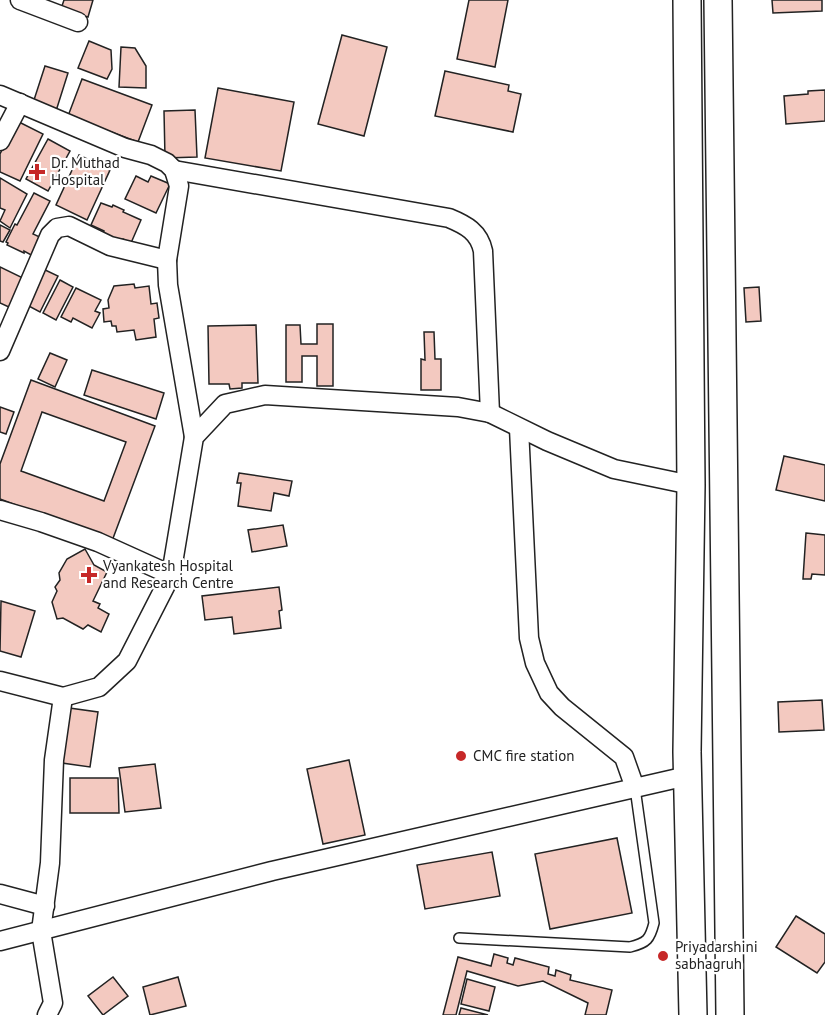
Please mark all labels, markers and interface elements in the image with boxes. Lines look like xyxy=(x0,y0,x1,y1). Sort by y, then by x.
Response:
place label: Dr. Muthad Hospital xyxy=(51,153,120,189)
marker: Dr. Muthad Hospital xyxy=(28,163,46,181)
place label: Vyankatesh Hospital and Research Centre xyxy=(102,556,234,592)
marker: Vyankatesh Hospital and Research Centre xyxy=(80,566,98,584)
place label: CMC fire station xyxy=(473,746,574,765)
marker: CMC fire station xyxy=(454,749,468,763)
place label: Priyadarshini sabhagruh xyxy=(675,937,758,973)
marker: Priyadarshini sabhagruh xyxy=(656,949,670,963)

